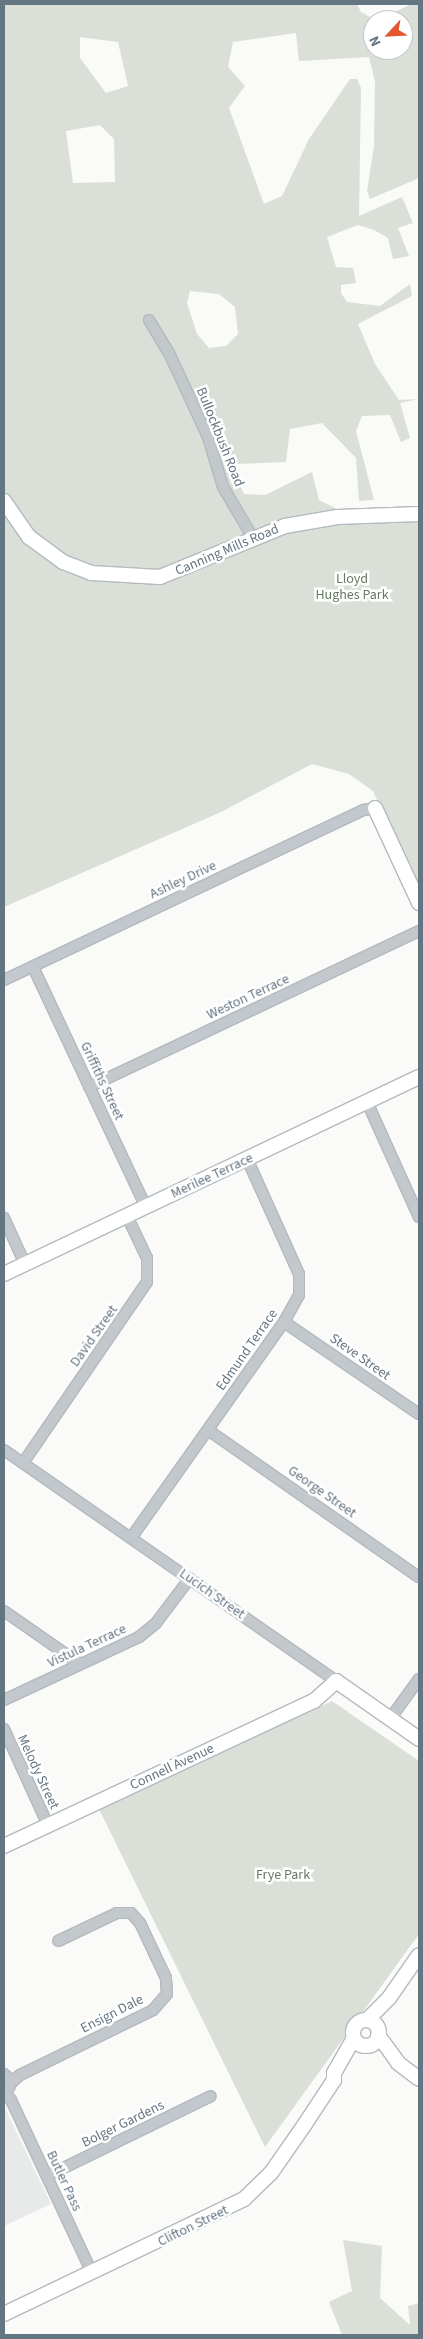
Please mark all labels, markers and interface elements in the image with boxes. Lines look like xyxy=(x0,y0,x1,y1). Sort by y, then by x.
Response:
north arrow xyxy=(363,10,413,60)
text: N xyxy=(364,32,386,49)
street label: Bullockbush Road xyxy=(192,385,248,489)
street label: Canning Mills Road xyxy=(173,521,281,579)
park label: Lloyd Hughes Park xyxy=(315,571,389,604)
street label: Ashley Drive xyxy=(147,857,219,903)
street label: Weston Terrace xyxy=(204,971,292,1023)
street label: Griffiths Street xyxy=(77,1039,127,1123)
street label: Merilee Terrace xyxy=(168,1150,256,1202)
street label: David Street xyxy=(67,1302,121,1370)
street label: Edmund Terrace xyxy=(213,1306,281,1394)
street label: Steve Street xyxy=(327,1330,393,1384)
street label: George Street xyxy=(285,1462,359,1522)
street label: Lucich Street xyxy=(176,1565,248,1623)
street label: Vistula Terrace xyxy=(45,1620,129,1672)
street label: Melody Street xyxy=(13,1732,63,1812)
street label: Connell Avenue xyxy=(127,1740,217,1794)
park label: Frye Park xyxy=(256,1867,310,1883)
street label: Ensign Dale xyxy=(78,1991,146,2037)
street label: Bolger Gardens xyxy=(79,2097,167,2151)
street label: Butler Pass xyxy=(43,2148,85,2214)
street label: Clifton Street xyxy=(155,2202,231,2250)

